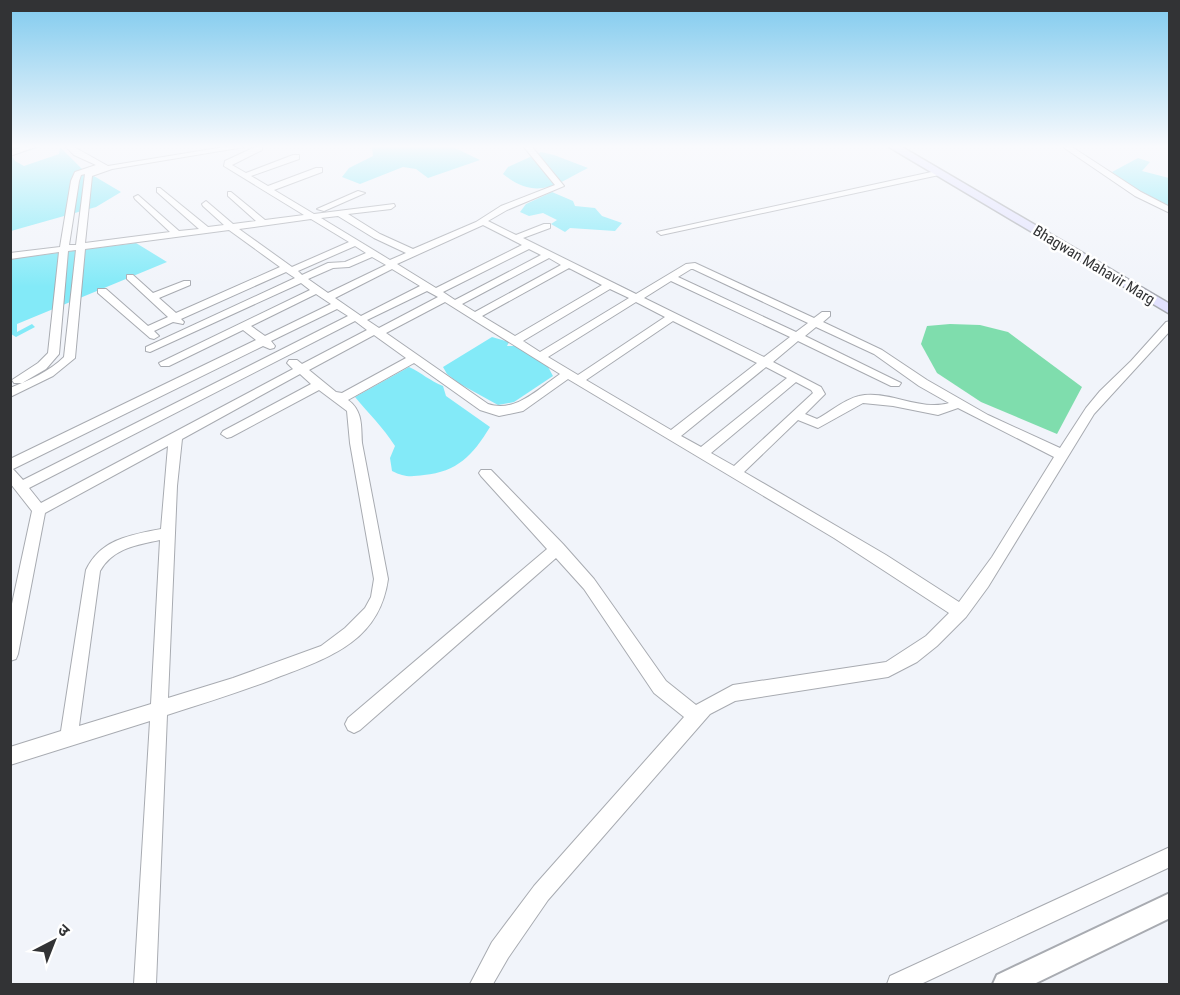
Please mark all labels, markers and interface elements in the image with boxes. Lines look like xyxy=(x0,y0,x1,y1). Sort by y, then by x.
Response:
street label: Bhagwan Mahavir Marg xyxy=(1030,222,1158,308)
north arrow xyxy=(24,911,84,971)
text: उ xyxy=(54,920,74,941)

